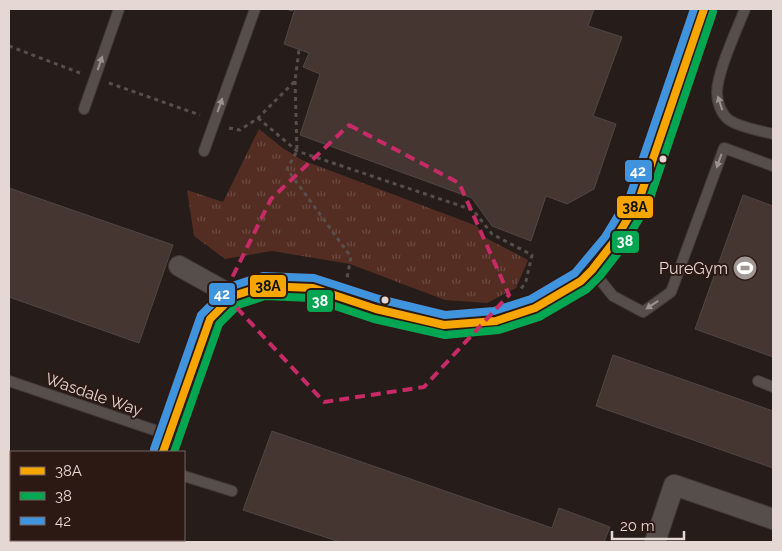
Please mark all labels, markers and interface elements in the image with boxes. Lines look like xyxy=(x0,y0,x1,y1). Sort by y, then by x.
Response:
one-way arrow xyxy=(97,56,104,71)
one-way arrow xyxy=(715,95,723,110)
one-way arrow xyxy=(216,97,224,112)
unlabelled marker xyxy=(658,154,668,164)
one-way arrow xyxy=(715,154,723,168)
line badge: 42 xyxy=(624,159,653,183)
text: 42 xyxy=(630,163,646,179)
line badge: 38A xyxy=(616,195,654,219)
text: 38A xyxy=(622,199,648,215)
line badge: 38 xyxy=(611,230,640,254)
text: 38 xyxy=(617,233,633,249)
sports icon: PureGym xyxy=(732,255,758,281)
place label: PureGym xyxy=(659,259,728,278)
line badge: 38A xyxy=(249,274,287,298)
text: 38A xyxy=(255,278,281,294)
line badge: 42 xyxy=(208,282,236,306)
text: 42 xyxy=(214,286,230,302)
line badge: 38 xyxy=(306,289,334,313)
text: 38 xyxy=(312,293,328,309)
unlabelled marker xyxy=(380,295,390,305)
one-way arrow xyxy=(646,300,659,310)
street label: Wasdale Way xyxy=(43,369,145,420)
legend xyxy=(10,451,185,541)
text: 38A xyxy=(55,462,82,480)
text: 38 xyxy=(55,487,72,505)
scale bar xyxy=(612,508,684,540)
text: 42 xyxy=(55,512,71,530)
text: 20 m xyxy=(620,517,655,535)

